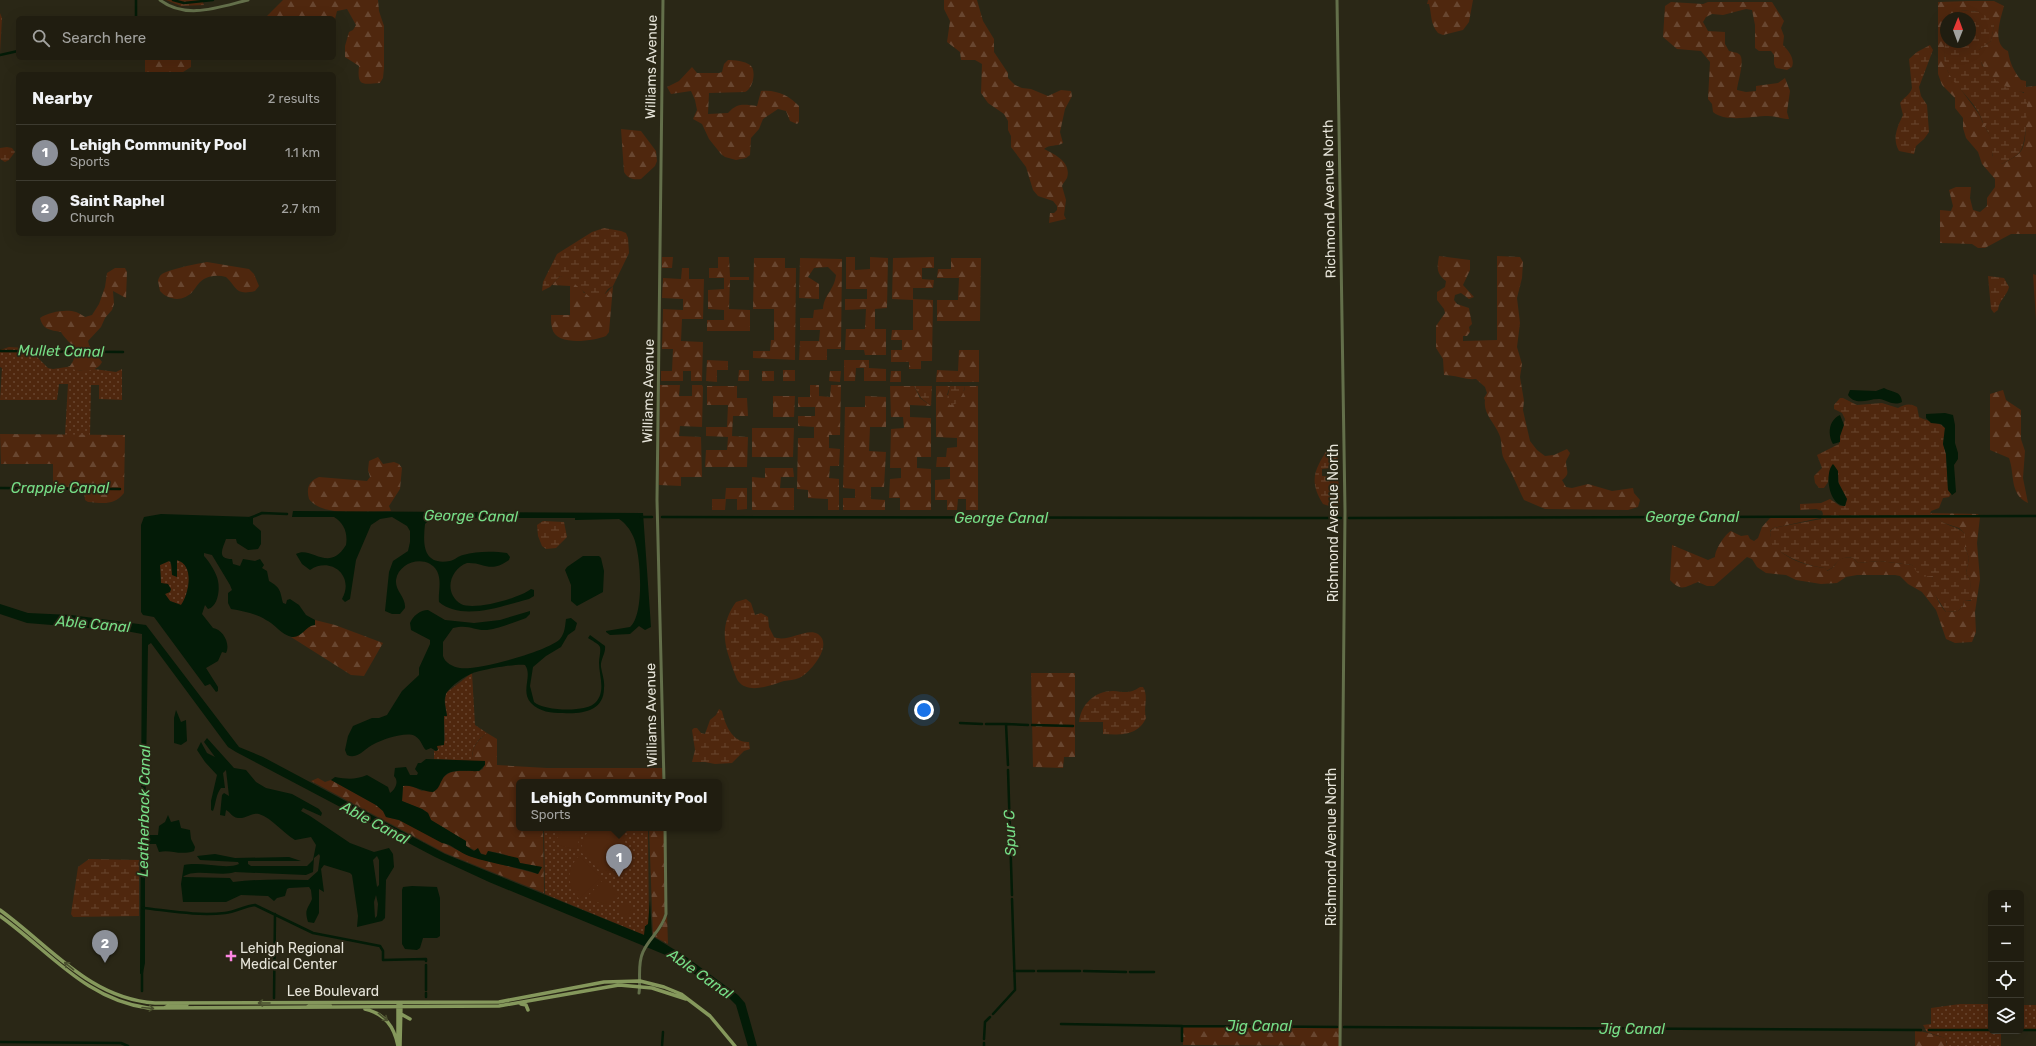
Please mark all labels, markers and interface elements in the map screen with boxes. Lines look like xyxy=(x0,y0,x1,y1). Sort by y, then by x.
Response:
north arrow xyxy=(1940,12,1976,48)
street label: Williams Avenue xyxy=(642,15,661,119)
search box xyxy=(16,16,336,60)
icon: search xyxy=(30,27,52,49)
text: Search here xyxy=(62,29,146,47)
text: Nearby xyxy=(32,88,93,108)
text: 2 results xyxy=(268,91,320,106)
street label: Richmond Avenue North xyxy=(1320,119,1339,278)
text: Lehigh Community Pool xyxy=(70,136,246,154)
text: 1 xyxy=(42,145,48,160)
text: 1.1 km xyxy=(285,145,320,160)
text: Sports xyxy=(70,154,110,169)
text: Saint Raphel xyxy=(70,192,164,210)
text: 2 xyxy=(41,201,49,216)
text: 2.7 km xyxy=(281,201,320,216)
text: Church xyxy=(70,210,114,225)
street label: Williams Avenue xyxy=(639,339,658,443)
water label: Mullet Canal xyxy=(18,341,105,361)
street label: Richmond Avenue North xyxy=(1325,444,1342,602)
water label: Crappie Canal xyxy=(11,479,110,497)
water label: George Canal xyxy=(424,506,519,526)
water label: George Canal xyxy=(1645,508,1739,526)
water label: George Canal xyxy=(954,509,1048,527)
water label: Able Canal xyxy=(54,612,132,636)
street label: Williams Avenue xyxy=(642,663,661,767)
your location xyxy=(914,700,934,720)
water label: Leatherback Canal xyxy=(134,745,154,877)
street label: Richmond Avenue North xyxy=(1323,768,1340,926)
popup xyxy=(516,779,722,831)
text: Lehigh Community Pool xyxy=(531,789,707,807)
water label: Able Canal xyxy=(337,797,413,849)
text: Sports xyxy=(531,807,571,822)
water label: Spur C xyxy=(1000,808,1020,856)
pin: 1 xyxy=(606,844,632,877)
map controls xyxy=(1988,890,2024,1034)
button: + xyxy=(1988,890,2024,926)
button: − xyxy=(1988,926,2024,962)
pin: 2 xyxy=(92,930,118,963)
place label: Lehigh Regional Medical Center xyxy=(240,940,344,973)
water label: Able Canal xyxy=(663,945,736,1003)
marker: Lehigh Regional Medical Center xyxy=(225,950,237,962)
one-way arrow xyxy=(64,962,75,970)
button: locate xyxy=(1988,962,2024,998)
street label: Lee Boulevard xyxy=(287,983,379,1000)
button: layers xyxy=(1988,998,2024,1034)
one-way arrow xyxy=(258,999,271,1007)
one-way arrow xyxy=(141,1004,154,1012)
one-way arrow xyxy=(377,1013,388,1022)
water label: Jig Canal xyxy=(1226,1017,1292,1035)
water label: Jig Canal xyxy=(1599,1020,1665,1038)

